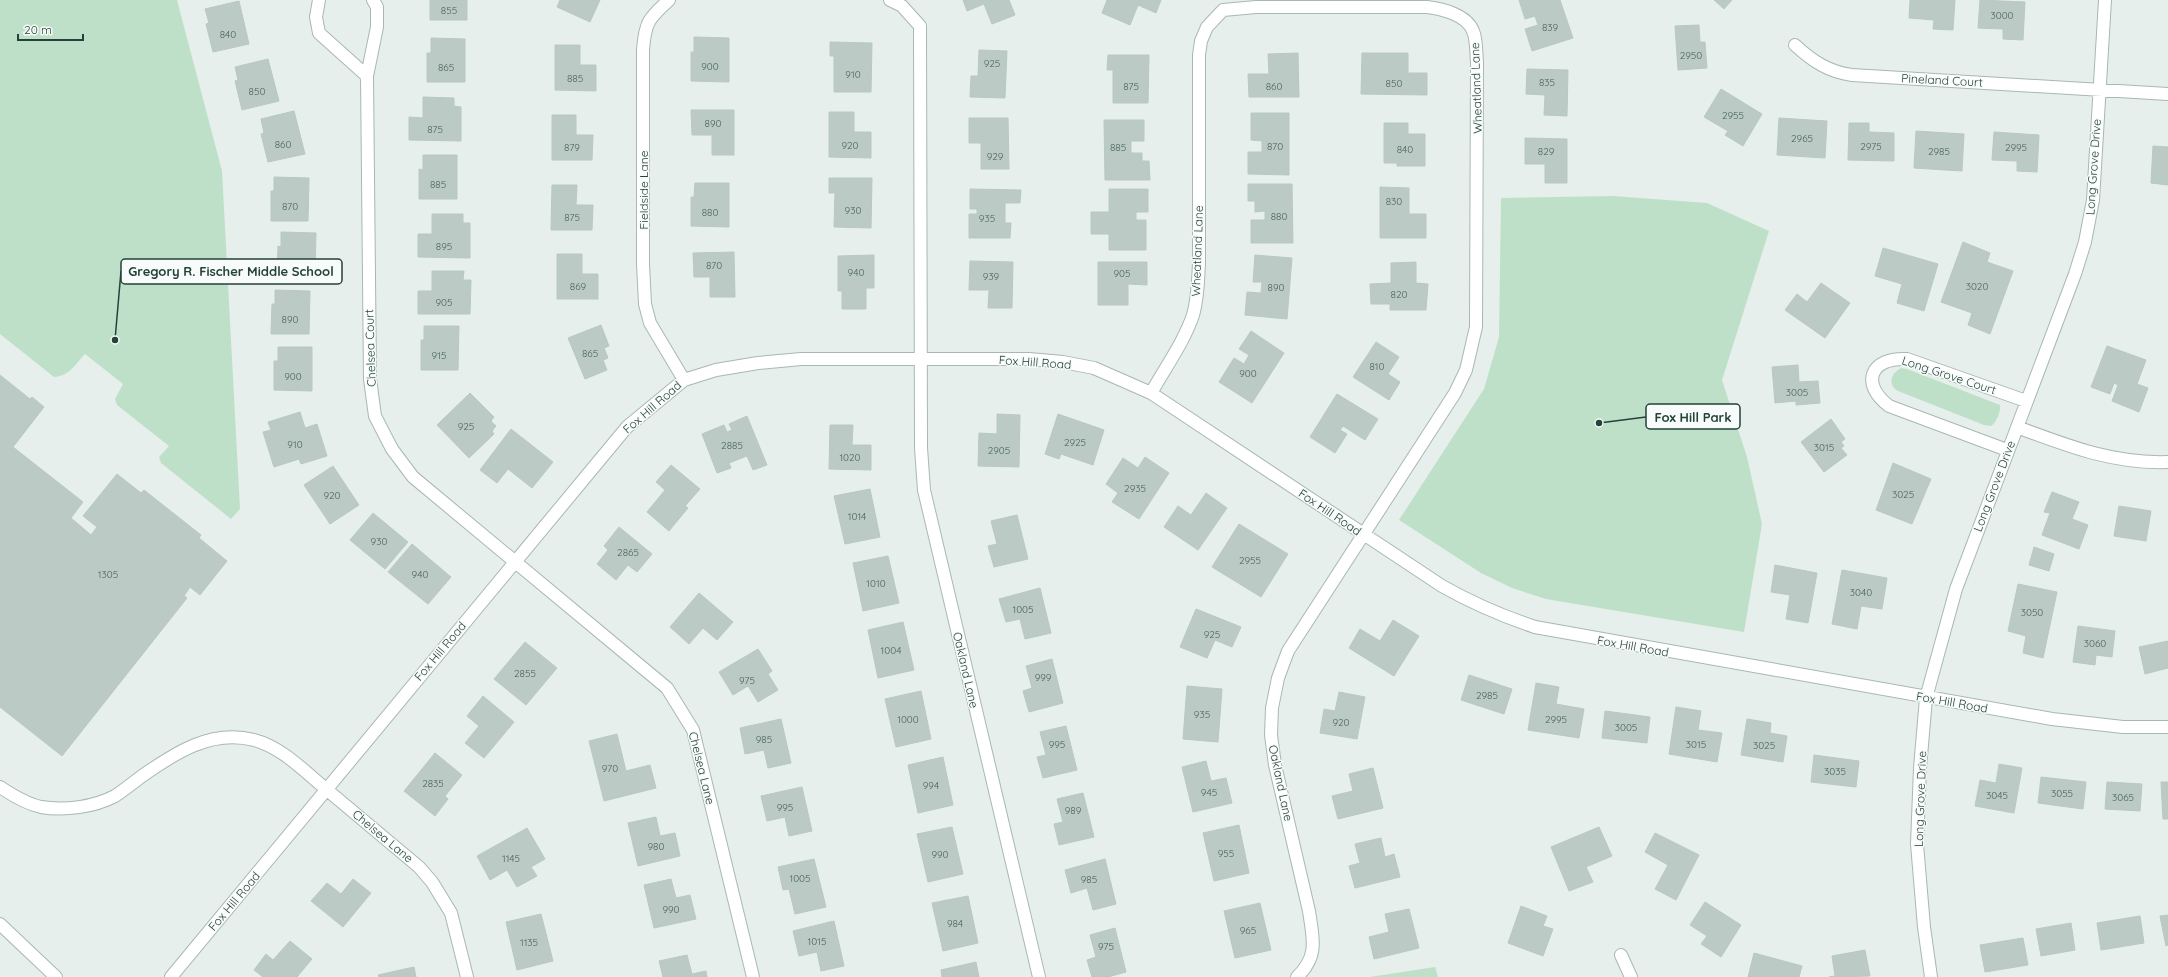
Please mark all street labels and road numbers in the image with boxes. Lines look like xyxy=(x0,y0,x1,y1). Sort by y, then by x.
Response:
street label: Wheatland Lane xyxy=(1467,42,1485,134)
street label: Pineland Court xyxy=(1901,70,1983,90)
street label: Long Grove Drive xyxy=(2082,118,2104,216)
street label: Fieldside Lane xyxy=(636,150,651,229)
street label: Wheatland Lane xyxy=(1188,205,1206,297)
street label: Chelsea Court xyxy=(361,309,379,387)
street label: Fox Hill Road xyxy=(998,352,1072,372)
street label: Long Grove Court xyxy=(1900,353,1998,397)
street label: Fox Hill Road xyxy=(620,378,684,436)
street label: Long Grove Drive xyxy=(1970,438,2018,534)
street label: Fox Hill Road xyxy=(1296,485,1364,539)
street label: Fox Hill Road xyxy=(411,618,469,684)
street label: Oakland Lane xyxy=(950,630,982,710)
street label: Fox Hill Road xyxy=(1596,632,1670,660)
street label: Fox Hill Road xyxy=(1915,688,1989,716)
street label: Chelsea Lane xyxy=(686,730,718,806)
street label: Oakland Lane xyxy=(1266,743,1296,823)
street label: Long Grove Drive xyxy=(1911,750,1929,847)
street label: Chelsea Lane xyxy=(350,806,417,866)
street label: Fox Hill Road xyxy=(205,868,263,934)

